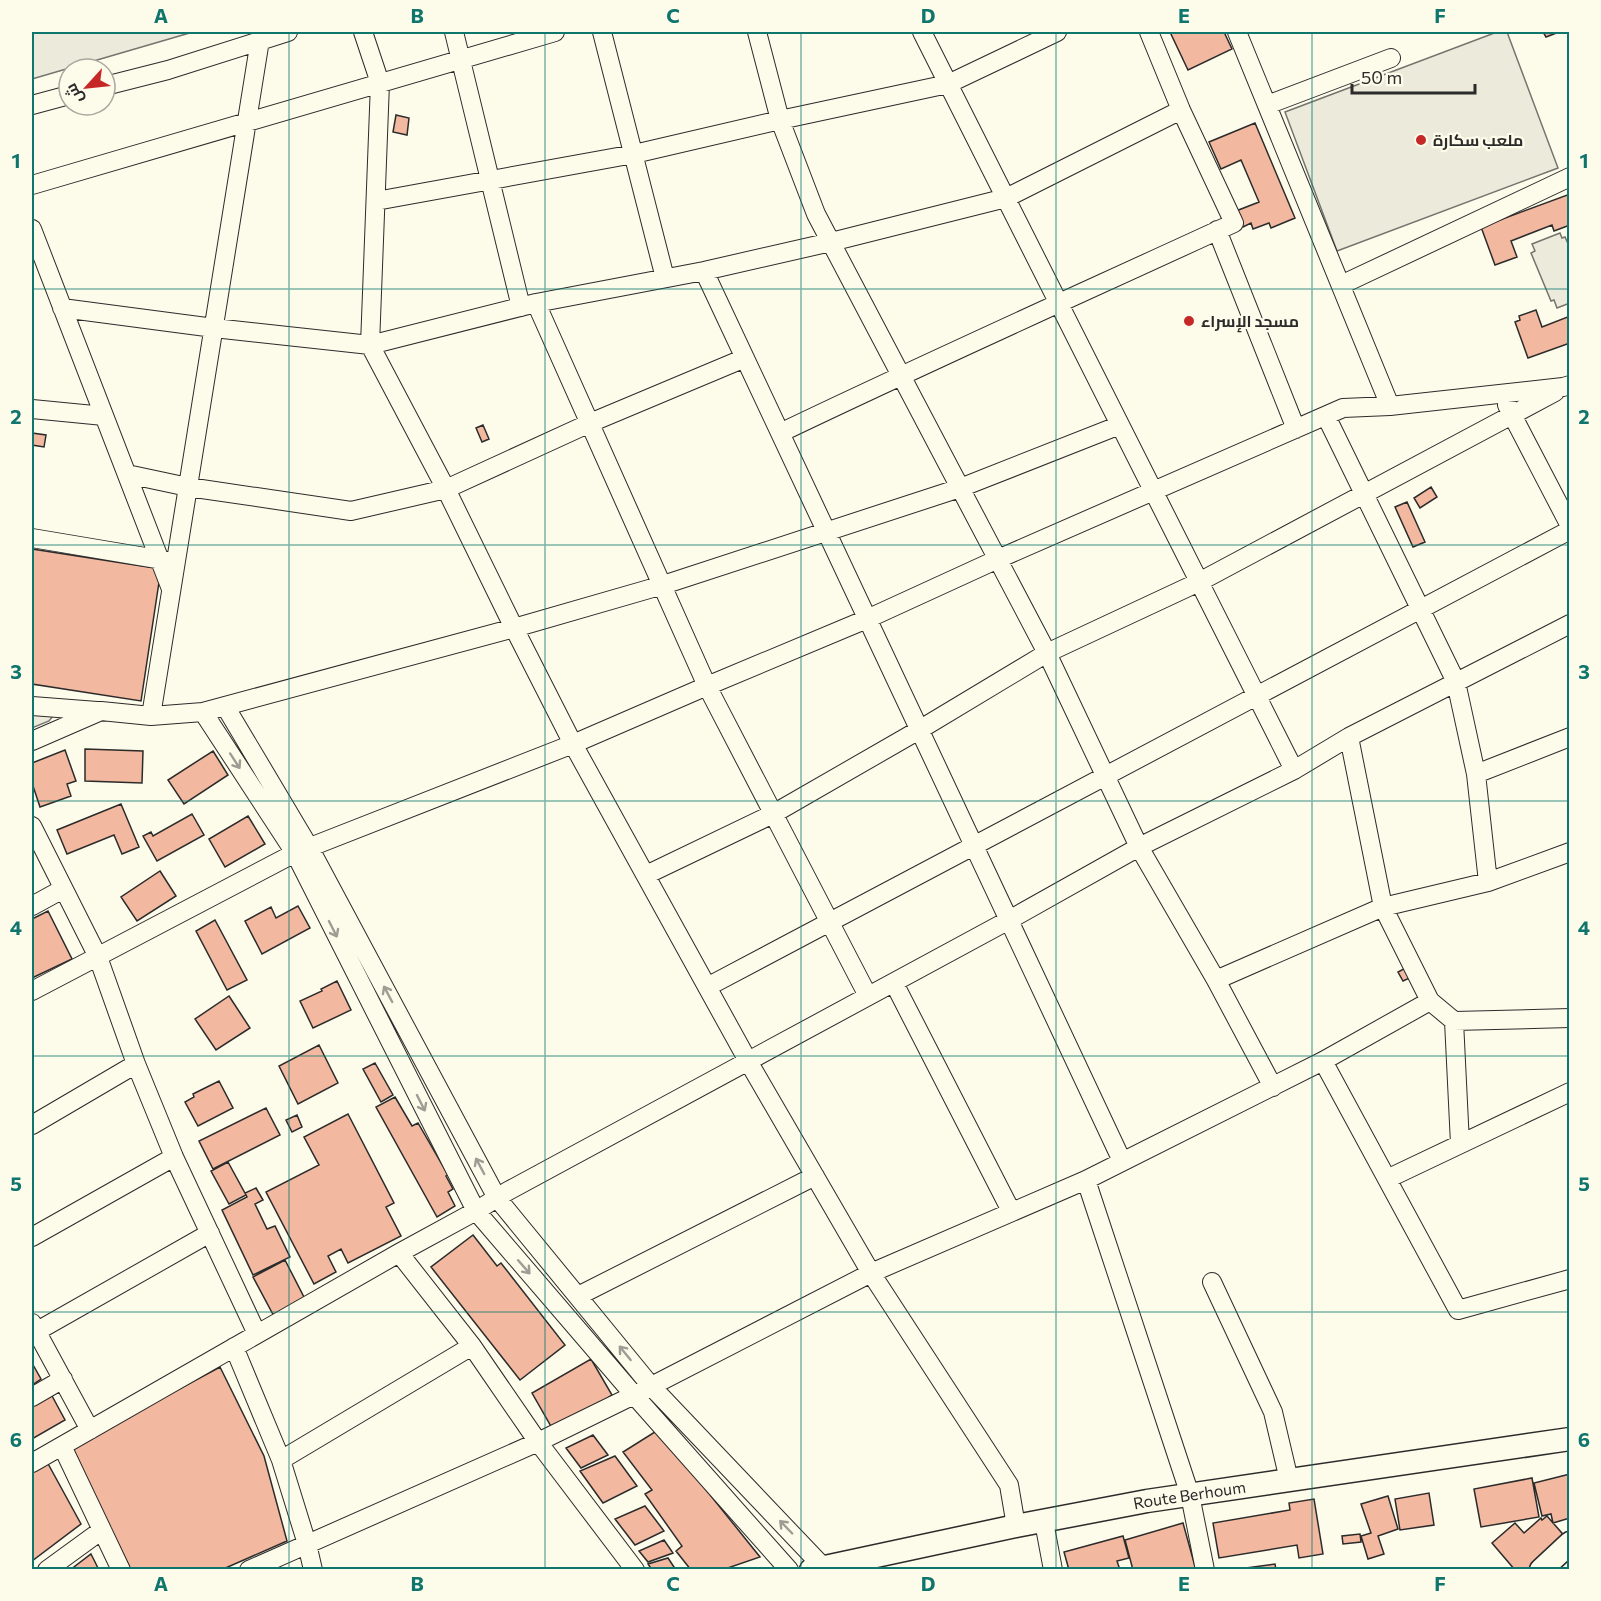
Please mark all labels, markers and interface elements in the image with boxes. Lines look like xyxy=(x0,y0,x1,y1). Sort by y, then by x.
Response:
text: A xyxy=(154,3,168,27)
text: B xyxy=(410,3,424,27)
text: C xyxy=(666,3,680,27)
text: D xyxy=(921,3,935,27)
text: E xyxy=(1178,3,1190,27)
text: F xyxy=(1434,3,1446,27)
north arrow xyxy=(57,57,117,117)
scale bar xyxy=(1352,57,1475,95)
text: 50 m xyxy=(1361,66,1402,88)
text: ش xyxy=(60,80,87,107)
place label: ملعب سكارة xyxy=(1433,130,1523,150)
marker: ملعب سكارة xyxy=(1414,133,1428,147)
text: 1 xyxy=(11,148,21,172)
text: 1 xyxy=(1579,148,1589,172)
place label: مسجد الإسراء xyxy=(1201,311,1299,333)
marker: مسجد الإسراء xyxy=(1182,314,1196,328)
text: 2 xyxy=(10,404,22,428)
text: 2 xyxy=(1578,404,1590,428)
text: 3 xyxy=(10,659,22,683)
text: 3 xyxy=(1578,659,1590,683)
one-way arrow xyxy=(229,752,241,768)
text: 4 xyxy=(10,915,22,939)
text: 4 xyxy=(1578,915,1590,939)
one-way arrow xyxy=(328,919,339,937)
one-way arrow xyxy=(382,986,394,1003)
one-way arrow xyxy=(416,1093,427,1111)
one-way arrow xyxy=(474,1158,486,1175)
text: 5 xyxy=(10,1171,22,1195)
text: 5 xyxy=(1578,1171,1590,1195)
one-way arrow xyxy=(517,1259,530,1275)
one-way arrow xyxy=(618,1345,631,1361)
text: 6 xyxy=(10,1427,22,1451)
text: 6 xyxy=(1578,1427,1590,1451)
street label: Route Berhoum xyxy=(1132,1477,1247,1512)
one-way arrow xyxy=(779,1520,793,1535)
text: A xyxy=(154,1571,168,1595)
text: B xyxy=(410,1571,424,1595)
text: C xyxy=(666,1571,680,1595)
text: D xyxy=(921,1571,935,1595)
text: E xyxy=(1178,1571,1190,1595)
text: F xyxy=(1434,1571,1446,1595)

